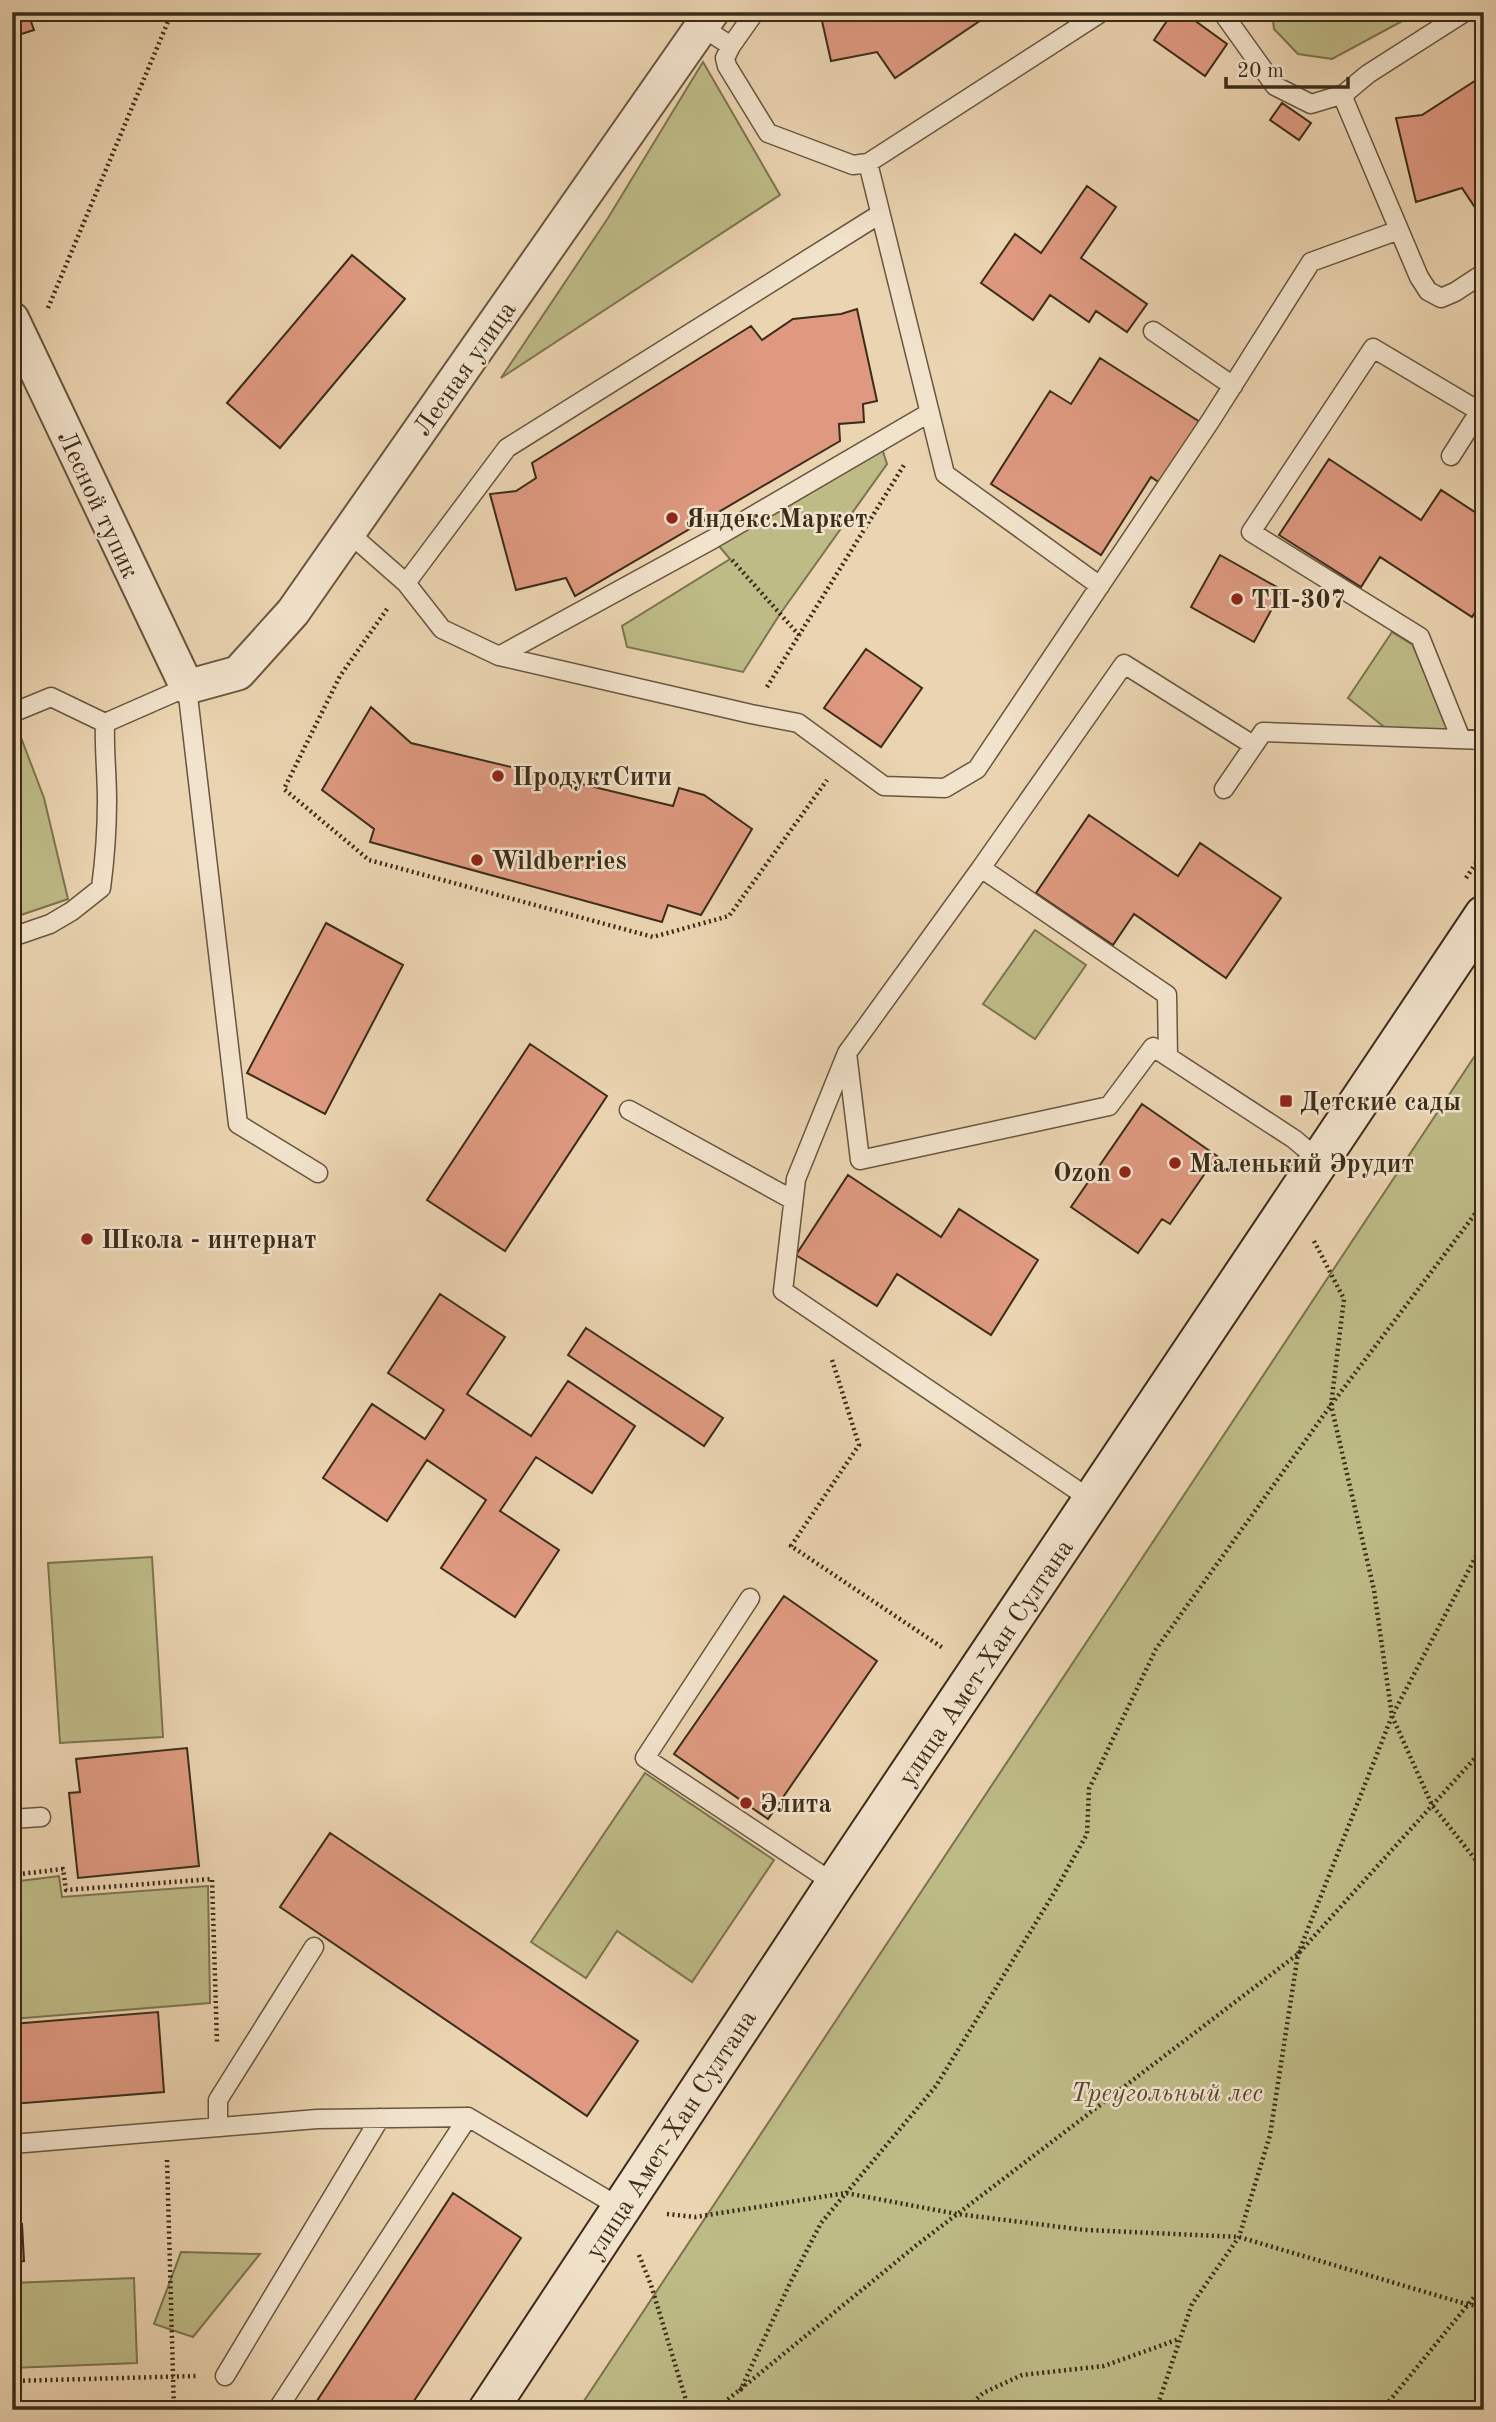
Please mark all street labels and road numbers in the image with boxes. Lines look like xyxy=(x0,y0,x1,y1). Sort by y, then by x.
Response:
street label: Лесная улица xyxy=(410,297,522,441)
street label: Лесной тупик xyxy=(52,427,143,583)
street label: улица Амет-Хан Султана xyxy=(894,1535,1079,1791)
street label: улица Амет-Хан Султана xyxy=(581,2006,762,2264)

